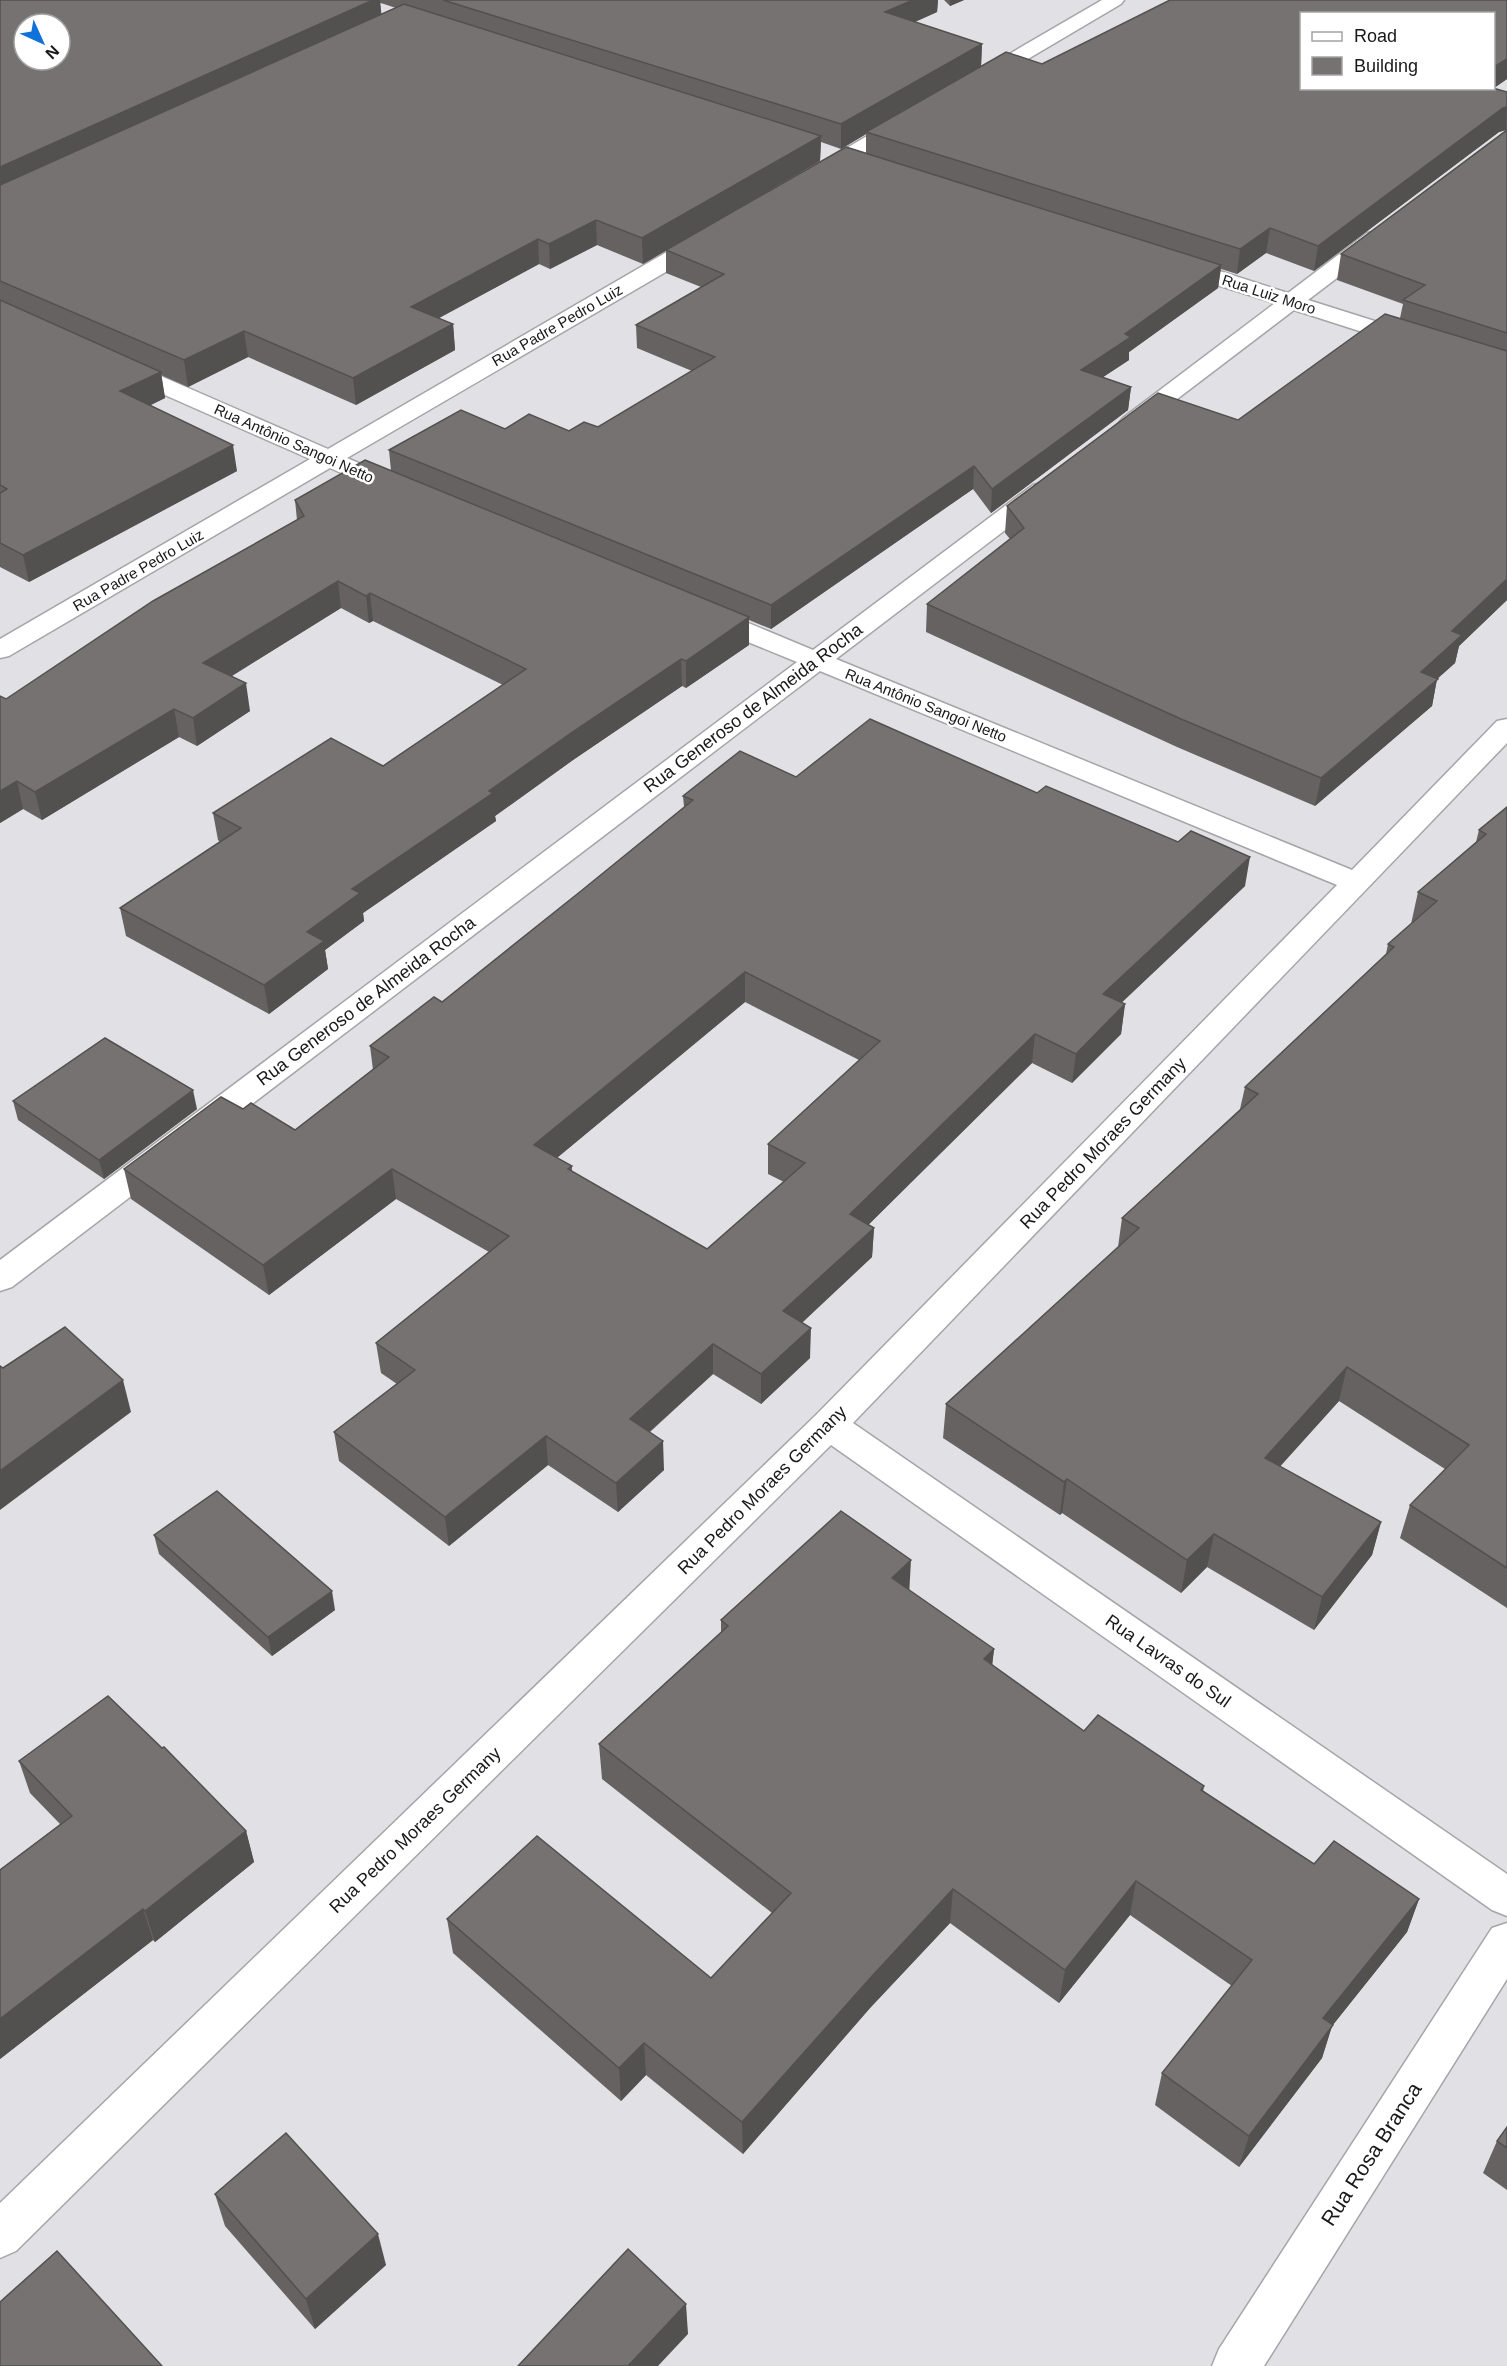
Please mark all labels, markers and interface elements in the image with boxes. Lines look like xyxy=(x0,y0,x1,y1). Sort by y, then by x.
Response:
north arrow xyxy=(12,12,72,72)
legend xyxy=(1300,12,1495,90)
text: Road xyxy=(1354,26,1397,46)
text: N xyxy=(42,42,62,62)
text: Building xyxy=(1354,56,1418,76)
street label: Rua Luiz Moro xyxy=(1220,271,1318,317)
street label: Rua Padre Pedro Luiz xyxy=(489,281,625,369)
street label: Rua Antônio Sangoi Netto xyxy=(212,400,376,486)
street label: Rua Padre Pedro Luiz xyxy=(70,526,206,614)
street label: Rua Generoso de Almeida Rocha xyxy=(640,619,867,797)
street label: Rua Antônio Sangoi Netto xyxy=(843,665,1009,745)
street label: Rua Generoso de Almeida Rocha xyxy=(253,912,480,1090)
street label: Rua Pedro Moraes Germany xyxy=(1016,1053,1190,1233)
street label: Rua Pedro Moraes Germany xyxy=(674,1402,850,1578)
street label: Rua Lavras do Sul xyxy=(1102,1610,1234,1712)
street label: Rua Pedro Moraes Germany xyxy=(325,1743,505,1917)
street label: Rua Rosa Branca xyxy=(1316,2078,1426,2230)

